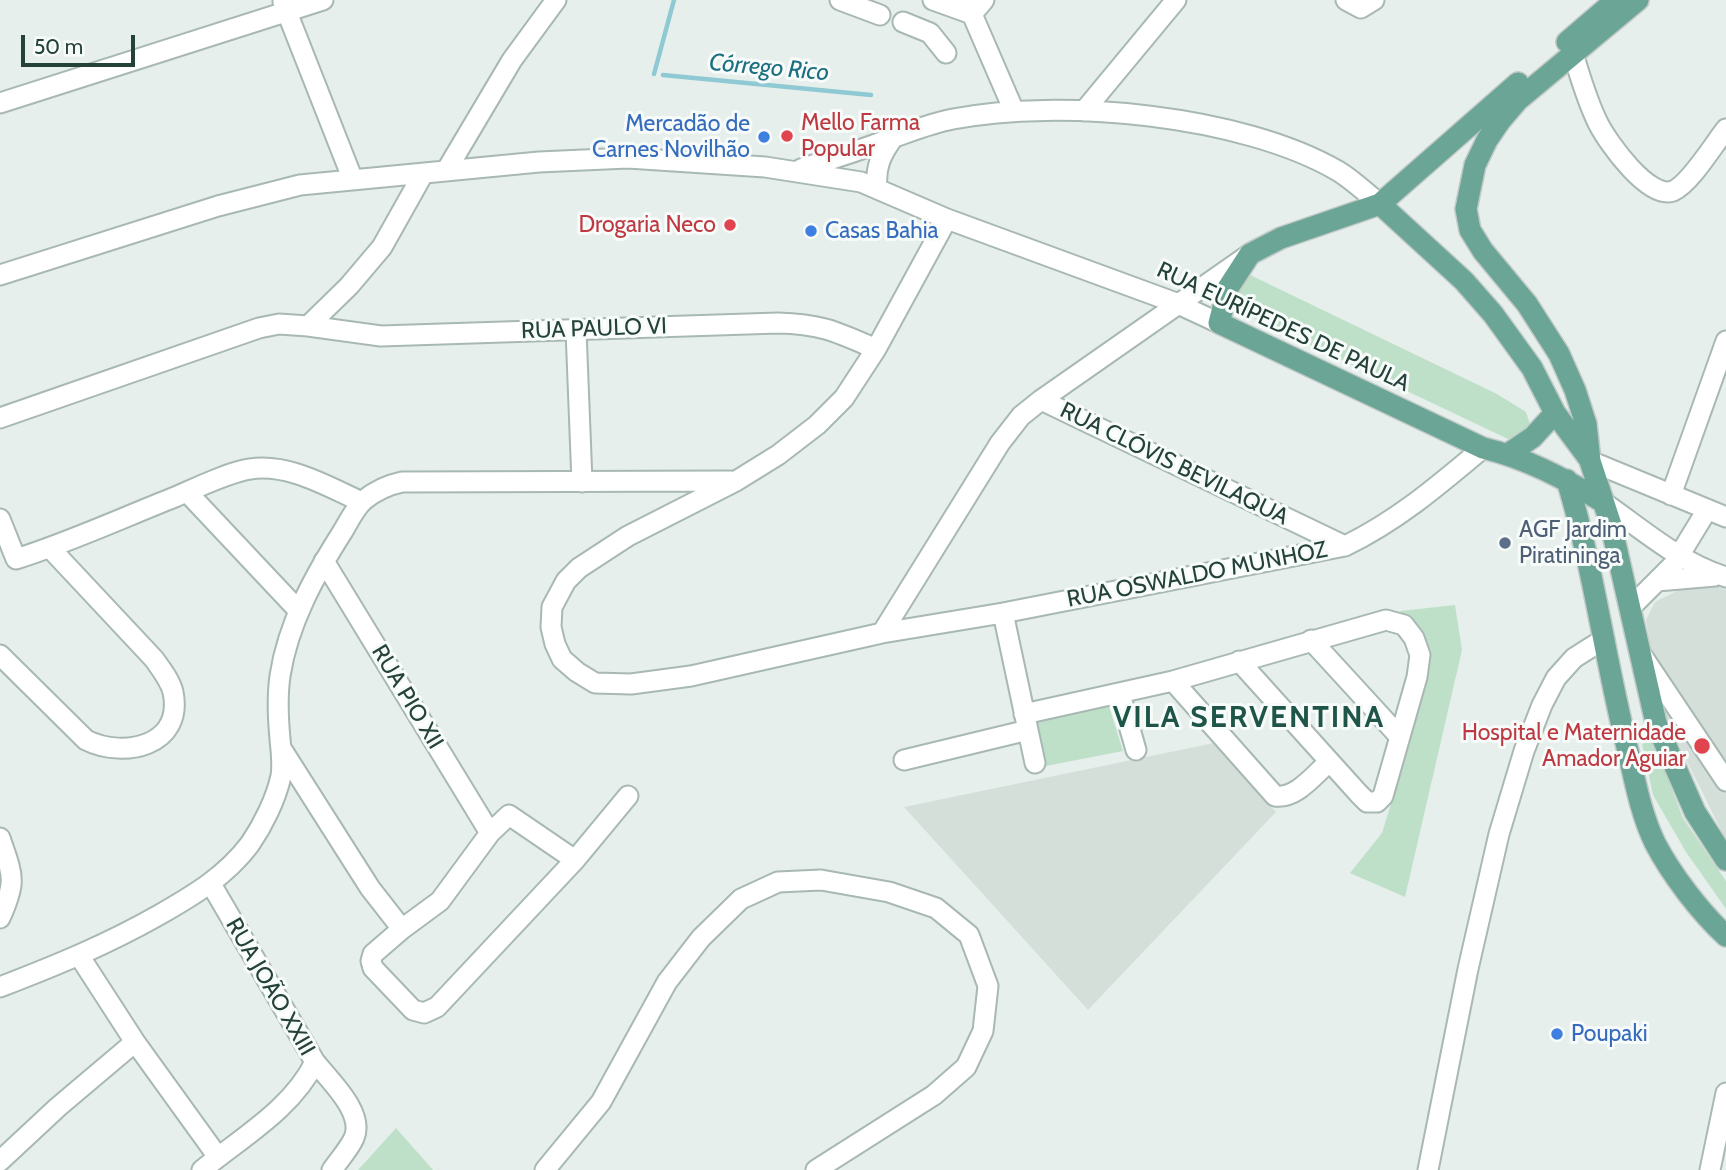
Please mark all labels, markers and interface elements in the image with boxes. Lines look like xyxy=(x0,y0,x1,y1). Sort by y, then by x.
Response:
scale bar xyxy=(24,21,138,65)
text: 50 m xyxy=(34,34,83,59)
water label: Córrego Rico xyxy=(708,48,830,88)
place label: Mello Farma Popular xyxy=(801,109,920,163)
place label: Mercadão de Carnes Novilhão xyxy=(592,110,750,164)
marker: Mello Farma Popular xyxy=(779,128,795,144)
marker: Mercadão de Carnes Novilhão xyxy=(756,129,772,145)
place label: Drogaria Neco xyxy=(578,211,716,239)
marker: Drogaria Neco xyxy=(722,217,738,233)
place label: Casas Bahia xyxy=(825,217,939,245)
marker: Casas Bahia xyxy=(803,223,819,239)
street label: RUA EURÍPEDES DE PAULA xyxy=(1152,256,1414,398)
street label: RUA PAULO VI xyxy=(521,313,667,345)
street label: RUA CLÓVIS BEVILAQUA xyxy=(1055,397,1293,531)
place label: AGF Jardim Piratininga xyxy=(1519,516,1627,570)
marker: AGF Jardim Piratininga xyxy=(1497,535,1513,551)
street label: RUA OSWALDO MUNHOZ xyxy=(1065,536,1329,614)
street label: RUA PIO XII xyxy=(365,640,449,754)
district label: VILA SERVENTINA xyxy=(1115,700,1383,736)
place label: Hospital e Maternidade Amador Aguiar xyxy=(1462,719,1686,773)
marker: Hospital e Maternidade Amador Aguiar xyxy=(1692,736,1712,756)
street label: RUA JOÃO XXIII xyxy=(219,913,321,1061)
place label: Poupaki xyxy=(1571,1020,1648,1048)
marker: Poupaki xyxy=(1549,1026,1565,1042)

